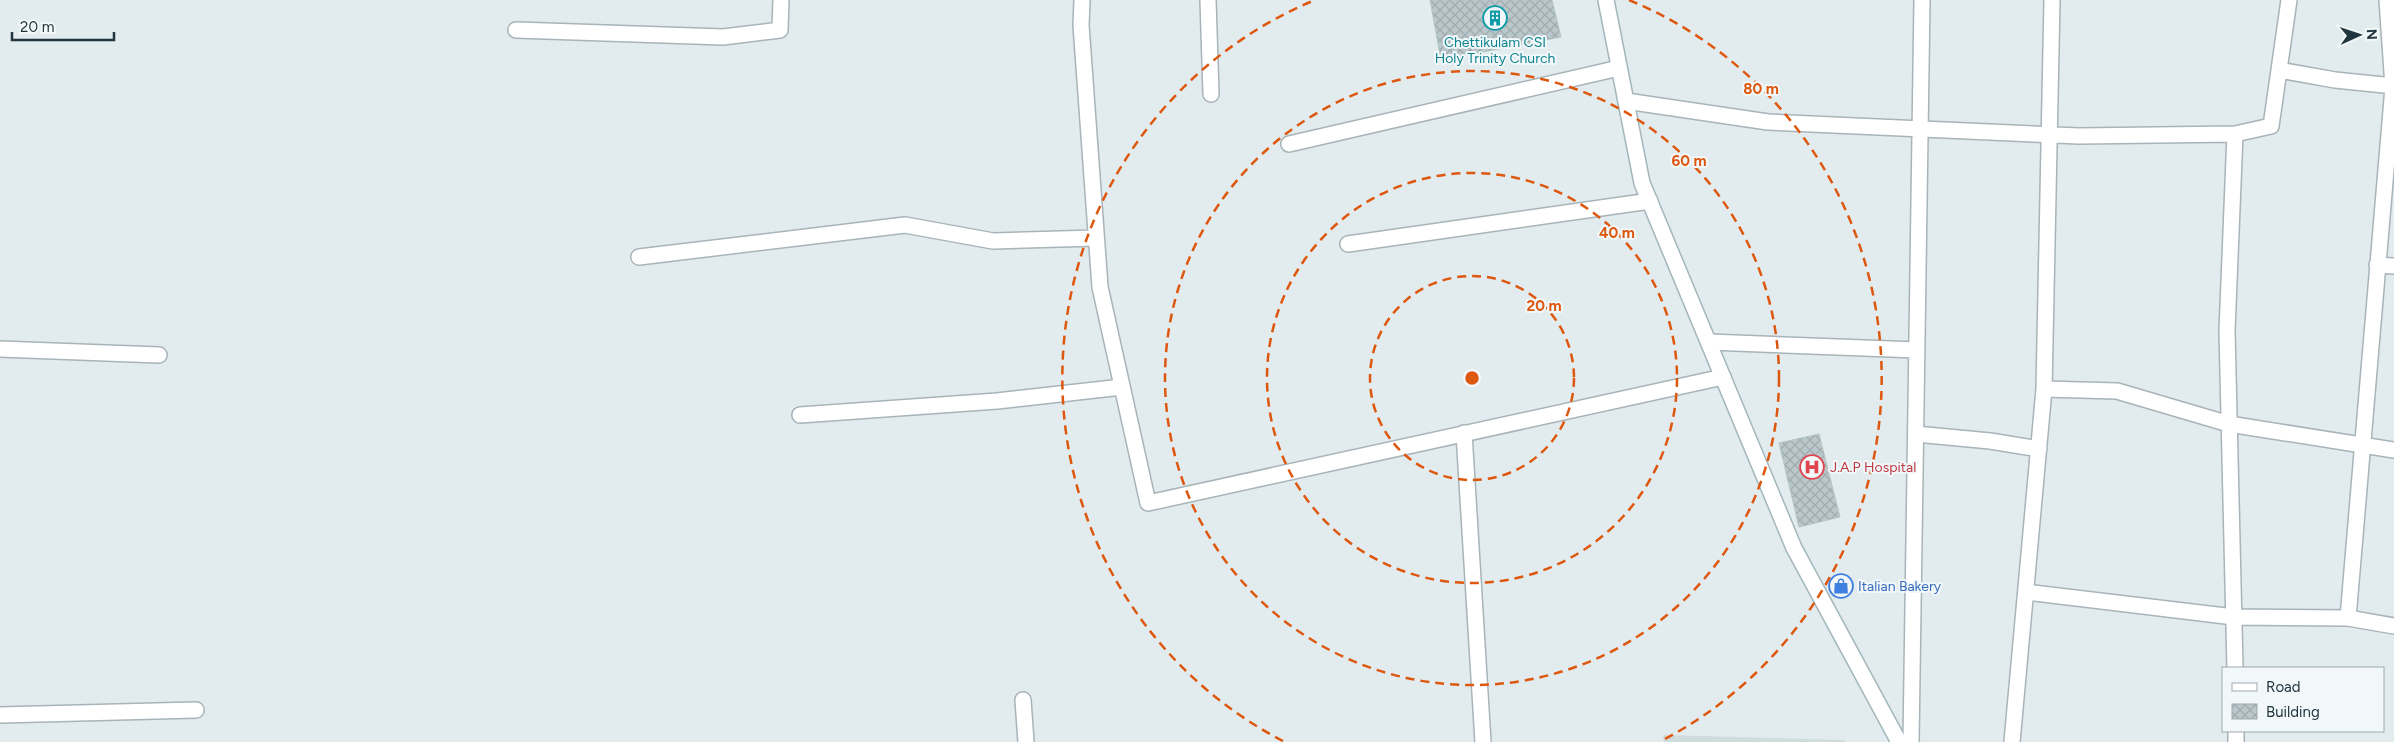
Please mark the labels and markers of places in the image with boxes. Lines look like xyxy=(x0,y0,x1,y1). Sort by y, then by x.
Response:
building icon: Chettikulam CSI Holy Trinity Church xyxy=(1482,5,1508,31)
place label: Chettikulam CSI Holy Trinity Church xyxy=(1435,34,1555,67)
centre of rings xyxy=(1463,369,1481,387)
hospital icon: J.A.P Hospital xyxy=(1799,454,1825,480)
place label: J.A.P Hospital xyxy=(1830,459,1916,476)
shop icon: Italian Bakery xyxy=(1828,573,1854,599)
place label: Italian Bakery xyxy=(1858,578,1942,595)

